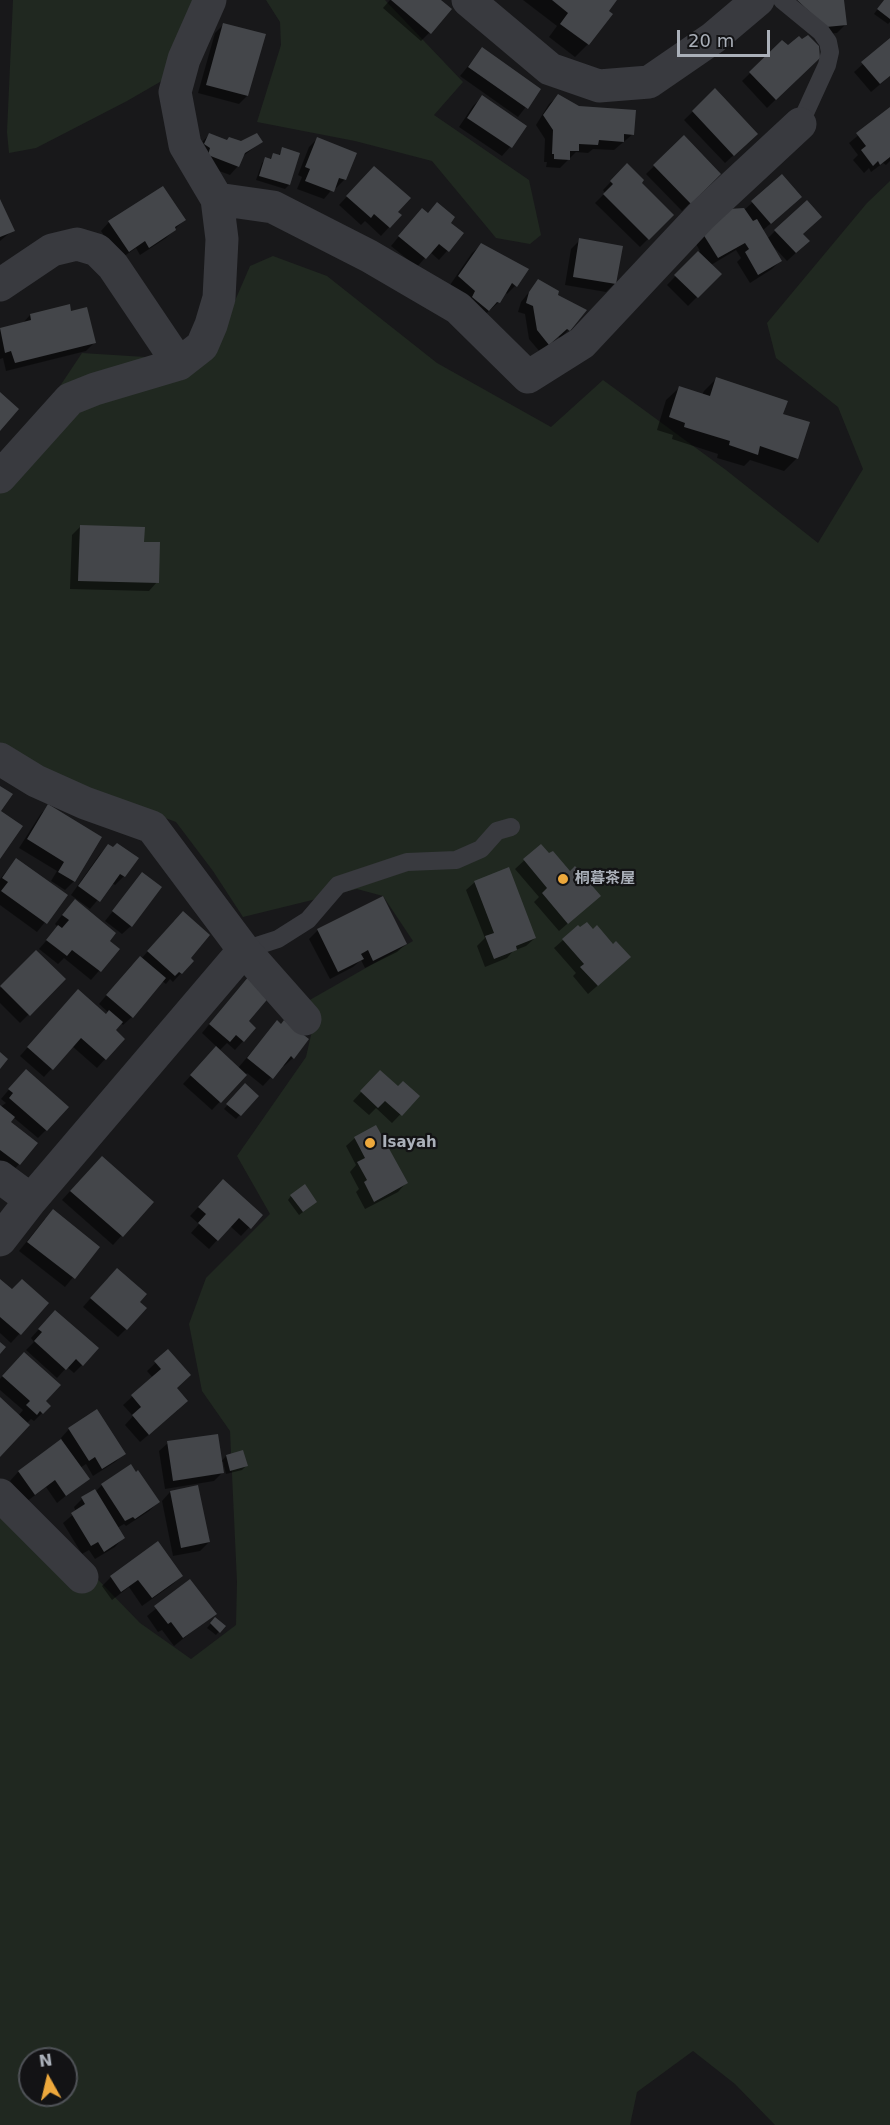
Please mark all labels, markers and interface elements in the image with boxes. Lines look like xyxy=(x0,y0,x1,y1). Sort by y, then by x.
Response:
scale bar xyxy=(680,18,773,56)
text: 20 m xyxy=(688,30,734,51)
place label: 桐暮茶屋 xyxy=(575,870,635,888)
marker: 桐暮茶屋 xyxy=(556,872,570,886)
place label: Isayah xyxy=(382,1134,437,1152)
marker: Isayah xyxy=(363,1136,377,1150)
north arrow xyxy=(18,2047,78,2107)
text: N xyxy=(38,2050,54,2071)

